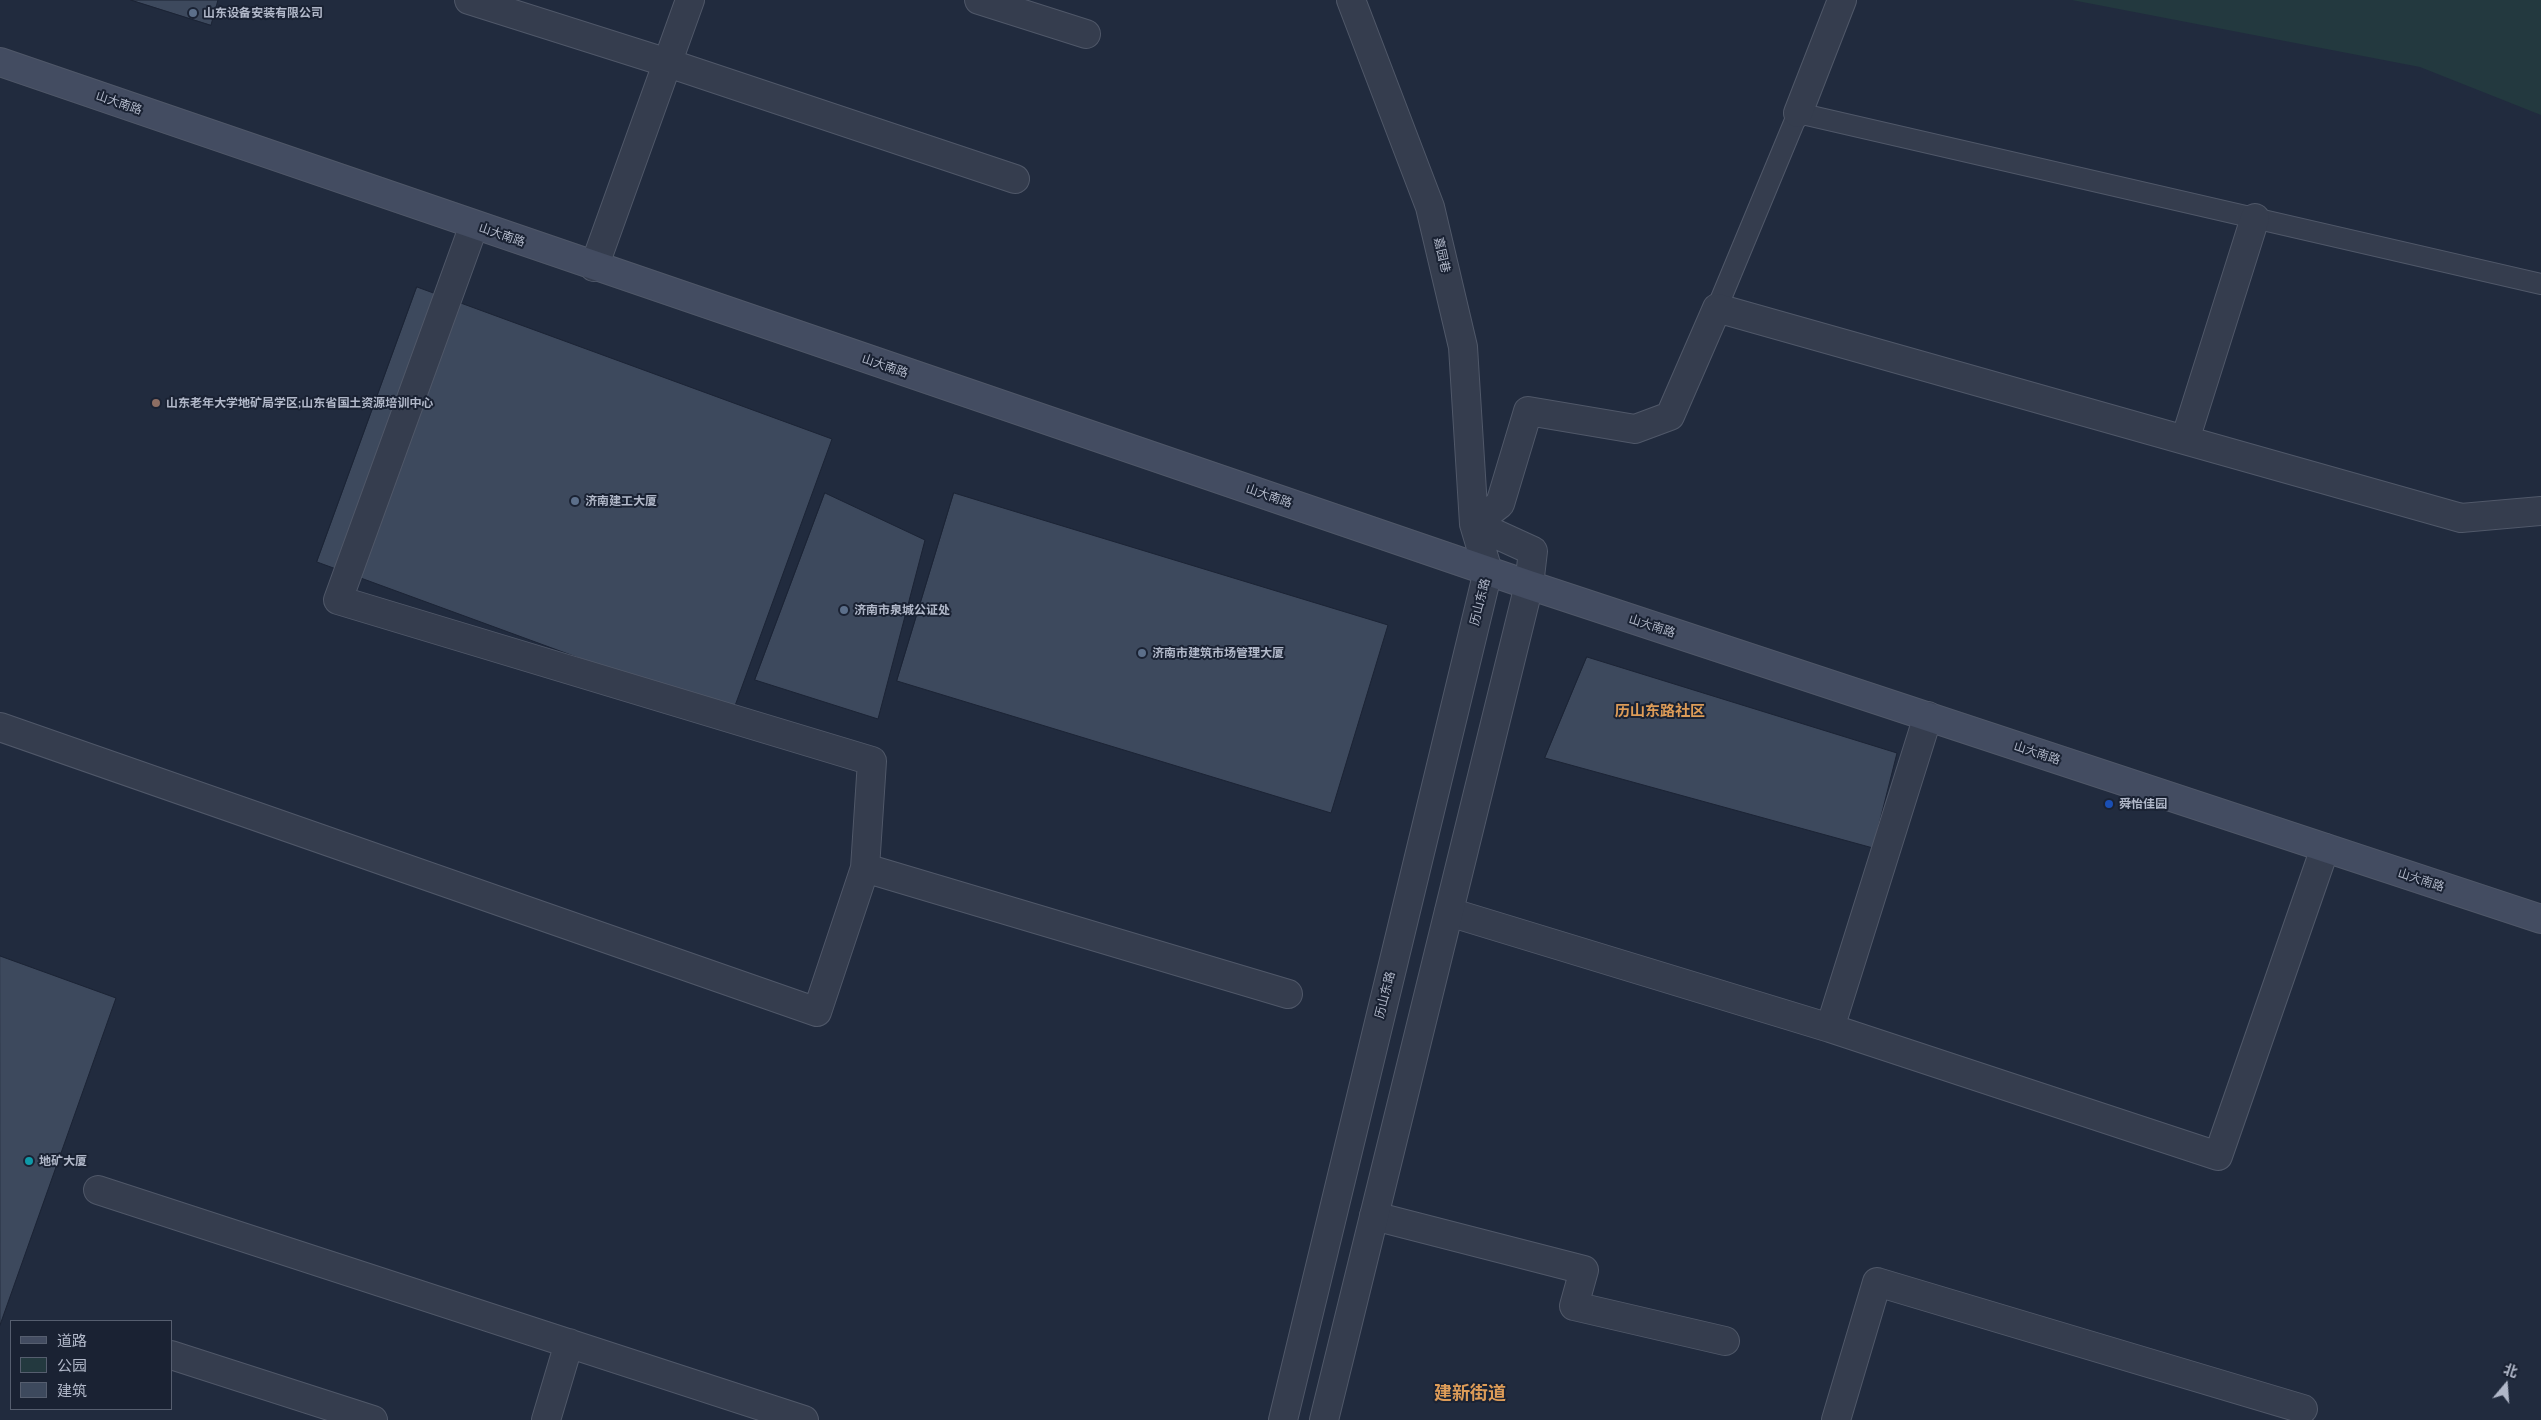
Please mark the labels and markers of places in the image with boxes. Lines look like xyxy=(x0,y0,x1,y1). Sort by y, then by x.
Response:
place label: 山东设备安装有限公司 xyxy=(203,6,323,20)
marker: 山东设备安装有限公司 xyxy=(187,7,199,19)
place label: 山东老年大学地矿局学区;山东省国土资源培训中心 xyxy=(166,396,433,410)
marker: 山东老年大学地矿局学区;山东省国土资源培训中心 xyxy=(150,397,162,409)
place label: 济南建工大厦 xyxy=(585,494,657,508)
marker: 济南建工大厦 xyxy=(569,495,581,507)
place label: 济南市泉城公证处 xyxy=(854,603,950,617)
marker: 济南市泉城公证处 xyxy=(838,604,850,616)
place label: 济南市建筑市场管理大厦 xyxy=(1152,646,1284,660)
marker: 济南市建筑市场管理大厦 xyxy=(1136,647,1148,659)
place label: 舜怡佳园 xyxy=(2119,797,2167,811)
marker: 舜怡佳园 xyxy=(2103,798,2115,810)
place label: 地矿大厦 xyxy=(39,1154,87,1168)
marker: 地矿大厦 xyxy=(23,1155,35,1167)

